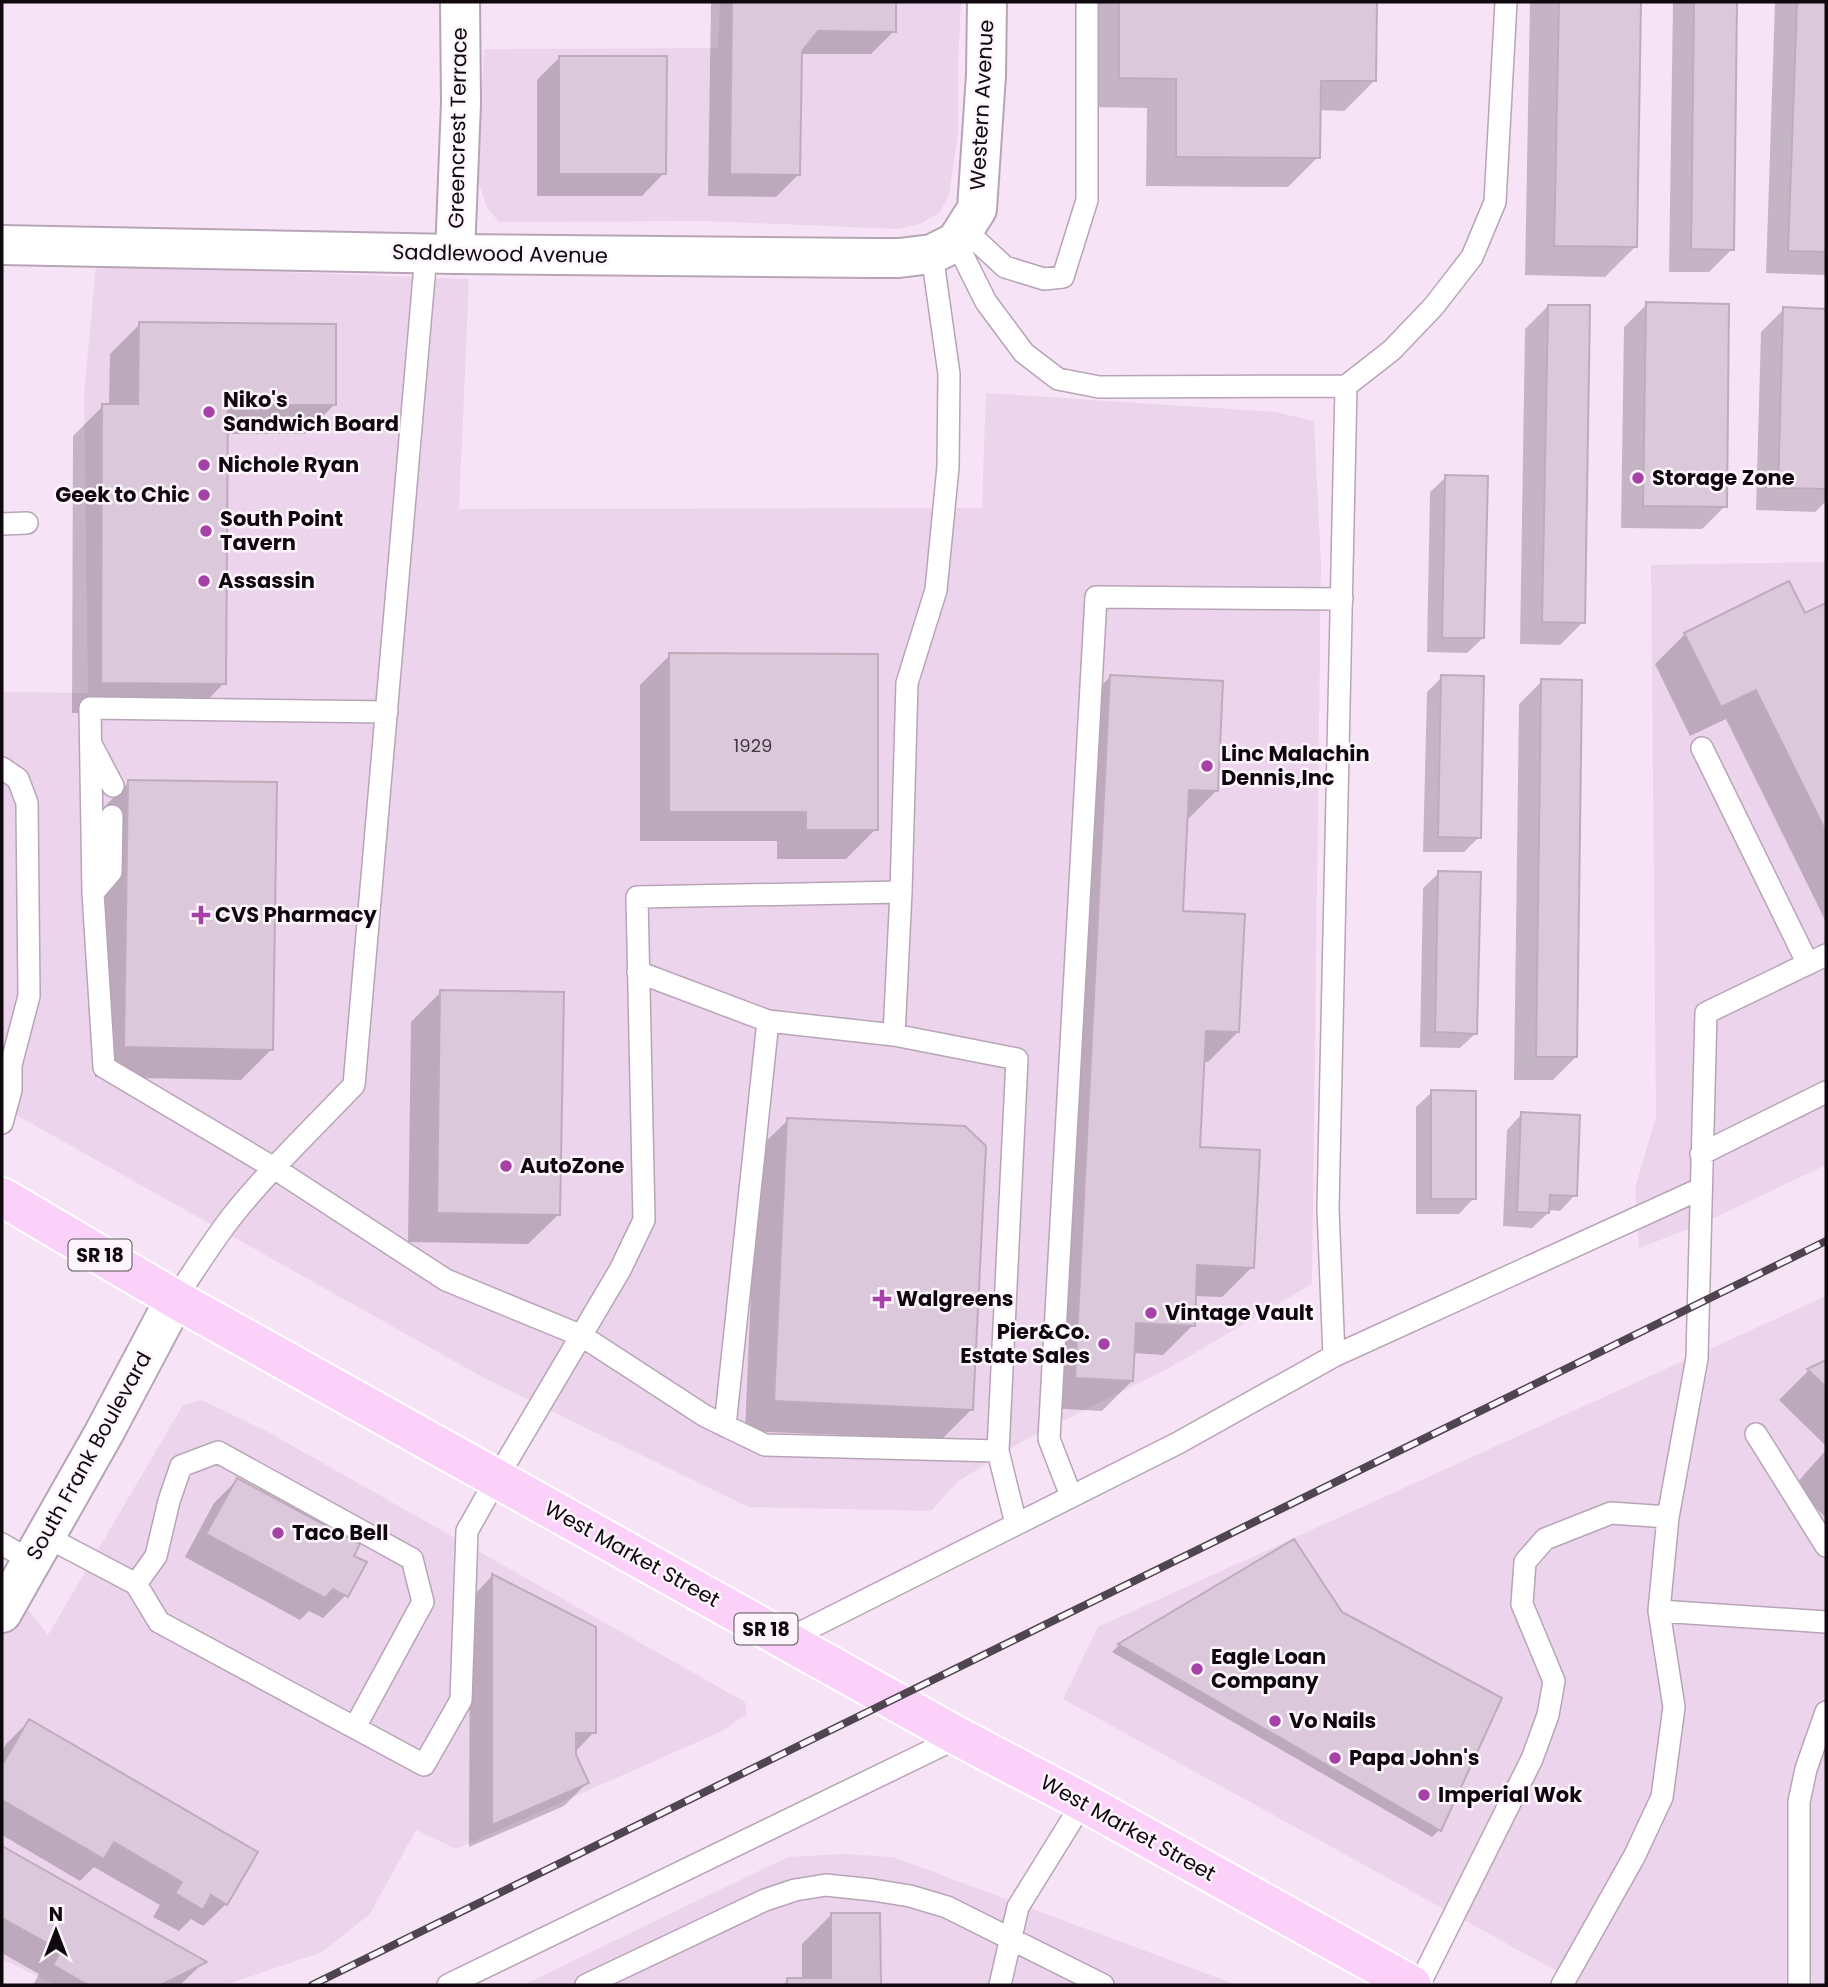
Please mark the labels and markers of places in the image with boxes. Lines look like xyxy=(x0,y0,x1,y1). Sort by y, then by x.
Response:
place label: Niko's Sandwich Board xyxy=(223,385,399,438)
marker: Niko's Sandwich Board xyxy=(201,404,217,420)
place label: Nichole Ryan xyxy=(218,450,359,479)
marker: Nichole Ryan xyxy=(196,457,212,473)
place label: Storage Zone xyxy=(1652,463,1795,492)
marker: Storage Zone xyxy=(1630,470,1646,486)
place label: Geek to Chic xyxy=(55,480,190,509)
marker: Geek to Chic xyxy=(196,487,212,503)
place label: South Point Tavern xyxy=(220,504,343,557)
marker: South Point Tavern xyxy=(198,523,214,539)
place label: Assassin xyxy=(218,566,315,595)
marker: Assassin xyxy=(196,573,212,589)
place label: Linc Malachin Dennis,Inc xyxy=(1221,739,1370,792)
marker: Linc Malachin Dennis,Inc xyxy=(1199,758,1215,774)
place label: CVS Pharmacy xyxy=(215,900,377,929)
marker: CVS Pharmacy xyxy=(193,907,209,923)
place label: AutoZone xyxy=(520,1151,625,1180)
marker: AutoZone xyxy=(498,1158,514,1174)
place label: Walgreens xyxy=(896,1284,1014,1313)
marker: Walgreens xyxy=(874,1291,890,1307)
place label: Vintage Vault xyxy=(1165,1298,1314,1327)
marker: Vintage Vault xyxy=(1143,1305,1159,1321)
place label: Pier&Co. Estate Sales xyxy=(960,1317,1090,1370)
marker: Pier&Co. Estate Sales xyxy=(1096,1336,1112,1352)
place label: Taco Bell xyxy=(292,1518,388,1547)
marker: Taco Bell xyxy=(270,1525,286,1541)
place label: Eagle Loan Company xyxy=(1211,1642,1326,1695)
marker: Eagle Loan Company xyxy=(1189,1661,1205,1677)
place label: Vo Nails xyxy=(1289,1706,1376,1735)
marker: Vo Nails xyxy=(1267,1713,1283,1729)
place label: Papa John's xyxy=(1349,1743,1480,1772)
marker: Papa John's xyxy=(1327,1750,1343,1766)
place label: Imperial Wok xyxy=(1438,1780,1582,1809)
marker: Imperial Wok xyxy=(1416,1787,1432,1803)

